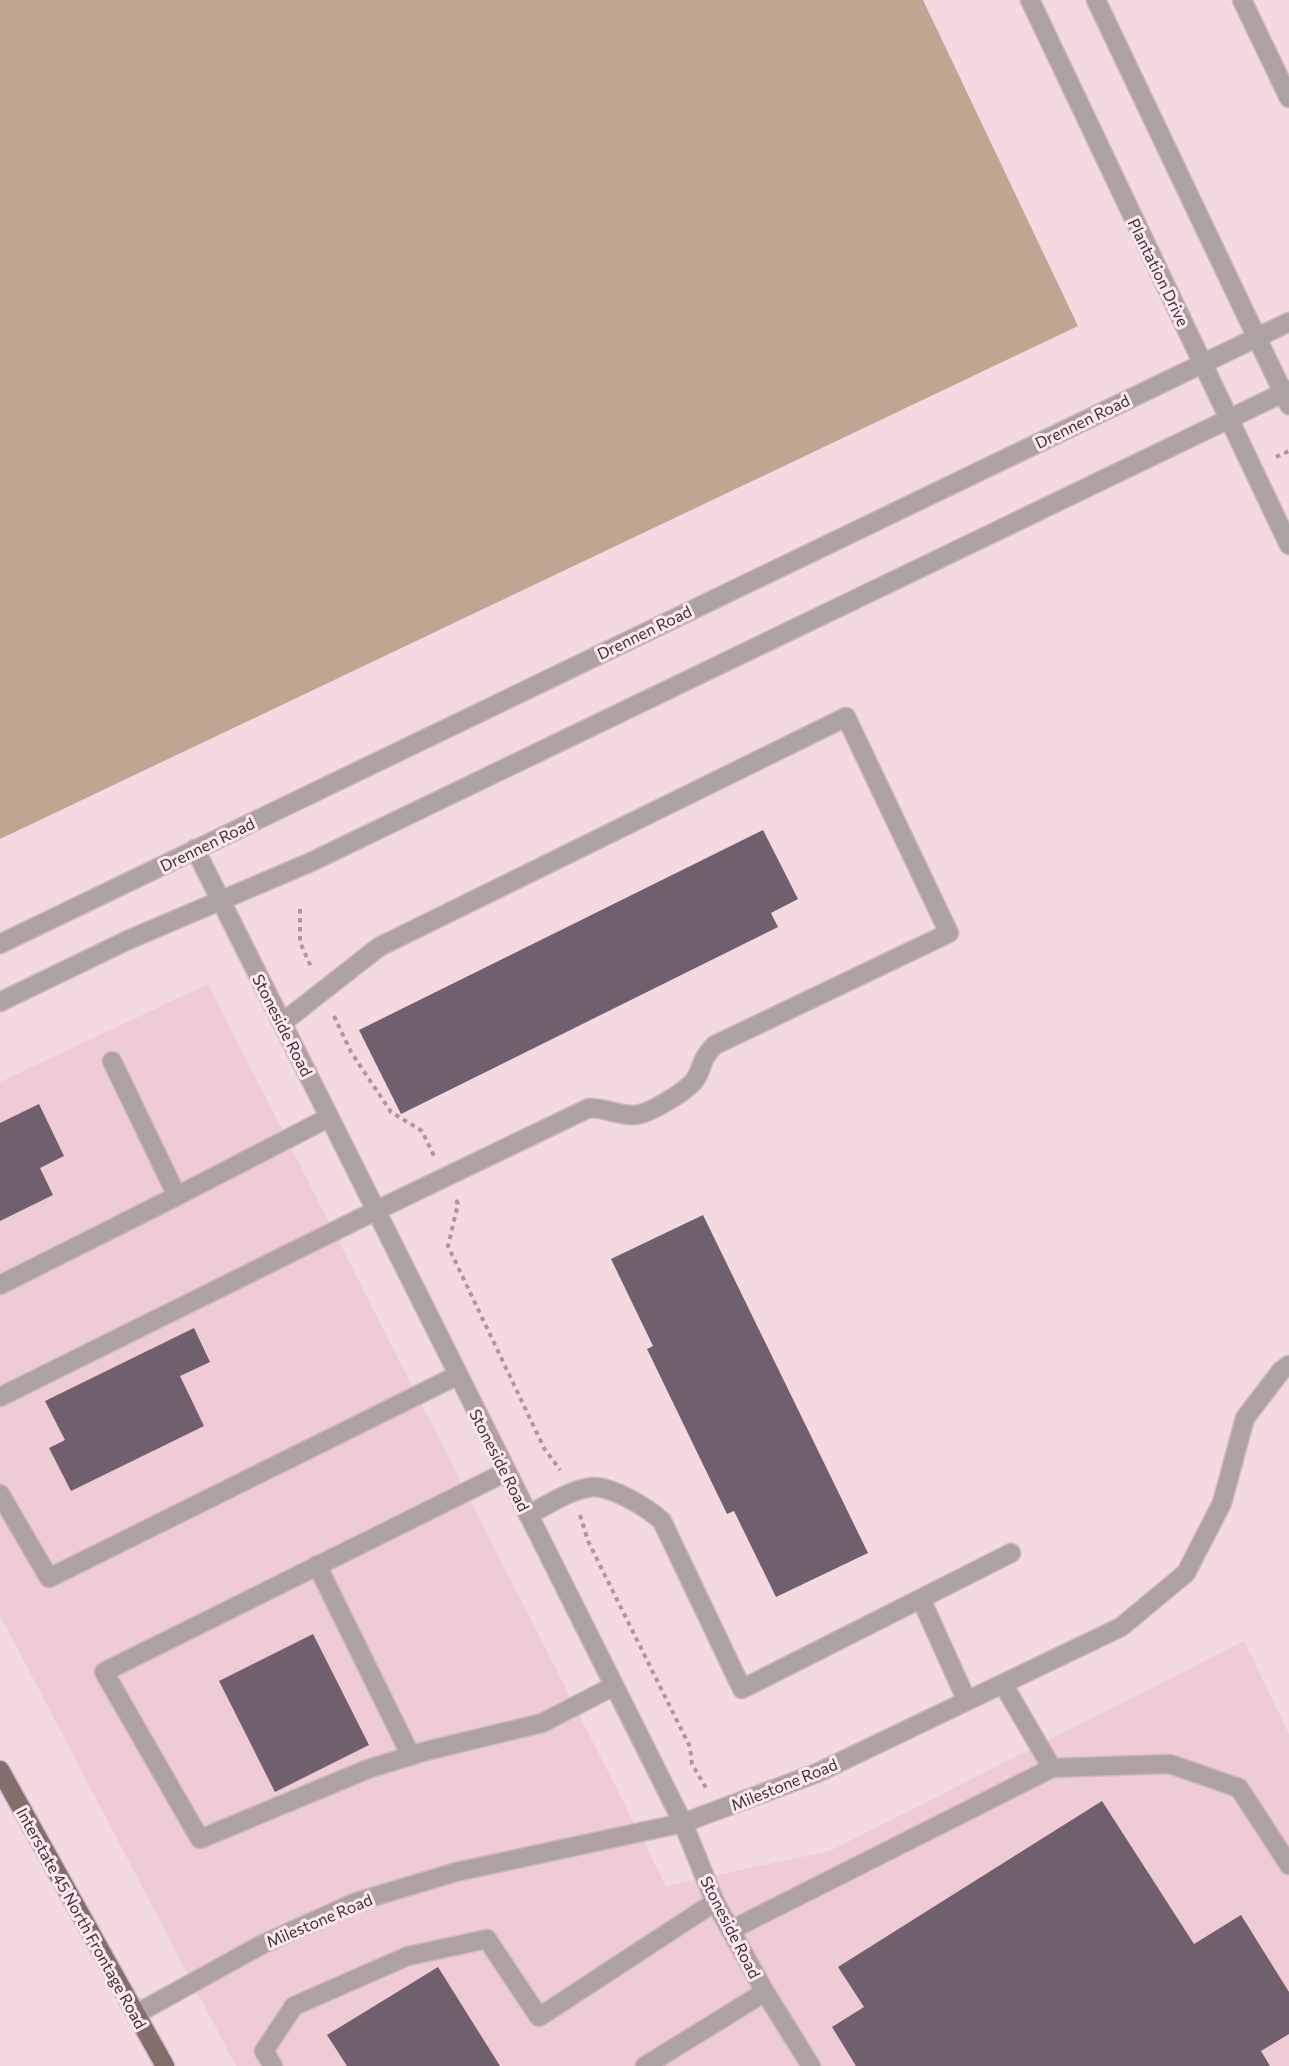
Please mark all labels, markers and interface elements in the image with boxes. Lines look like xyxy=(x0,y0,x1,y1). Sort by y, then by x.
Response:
street label: Plantation Drive xyxy=(1125,215,1193,329)
street label: Drennen Road xyxy=(1032,390,1132,452)
street label: Drennen Road xyxy=(594,601,694,663)
street label: Drennen Road xyxy=(157,813,257,875)
street label: Stoneside Road xyxy=(249,971,317,1079)
street label: Stoneside Road xyxy=(466,1406,534,1514)
street label: Milestone Road xyxy=(728,1754,840,1814)
street label: Interstate 45 North Frontage Road xyxy=(13,1804,151,2032)
street label: Stoneside Road xyxy=(697,1873,765,1981)
street label: Milestone Road xyxy=(263,1889,375,1951)

